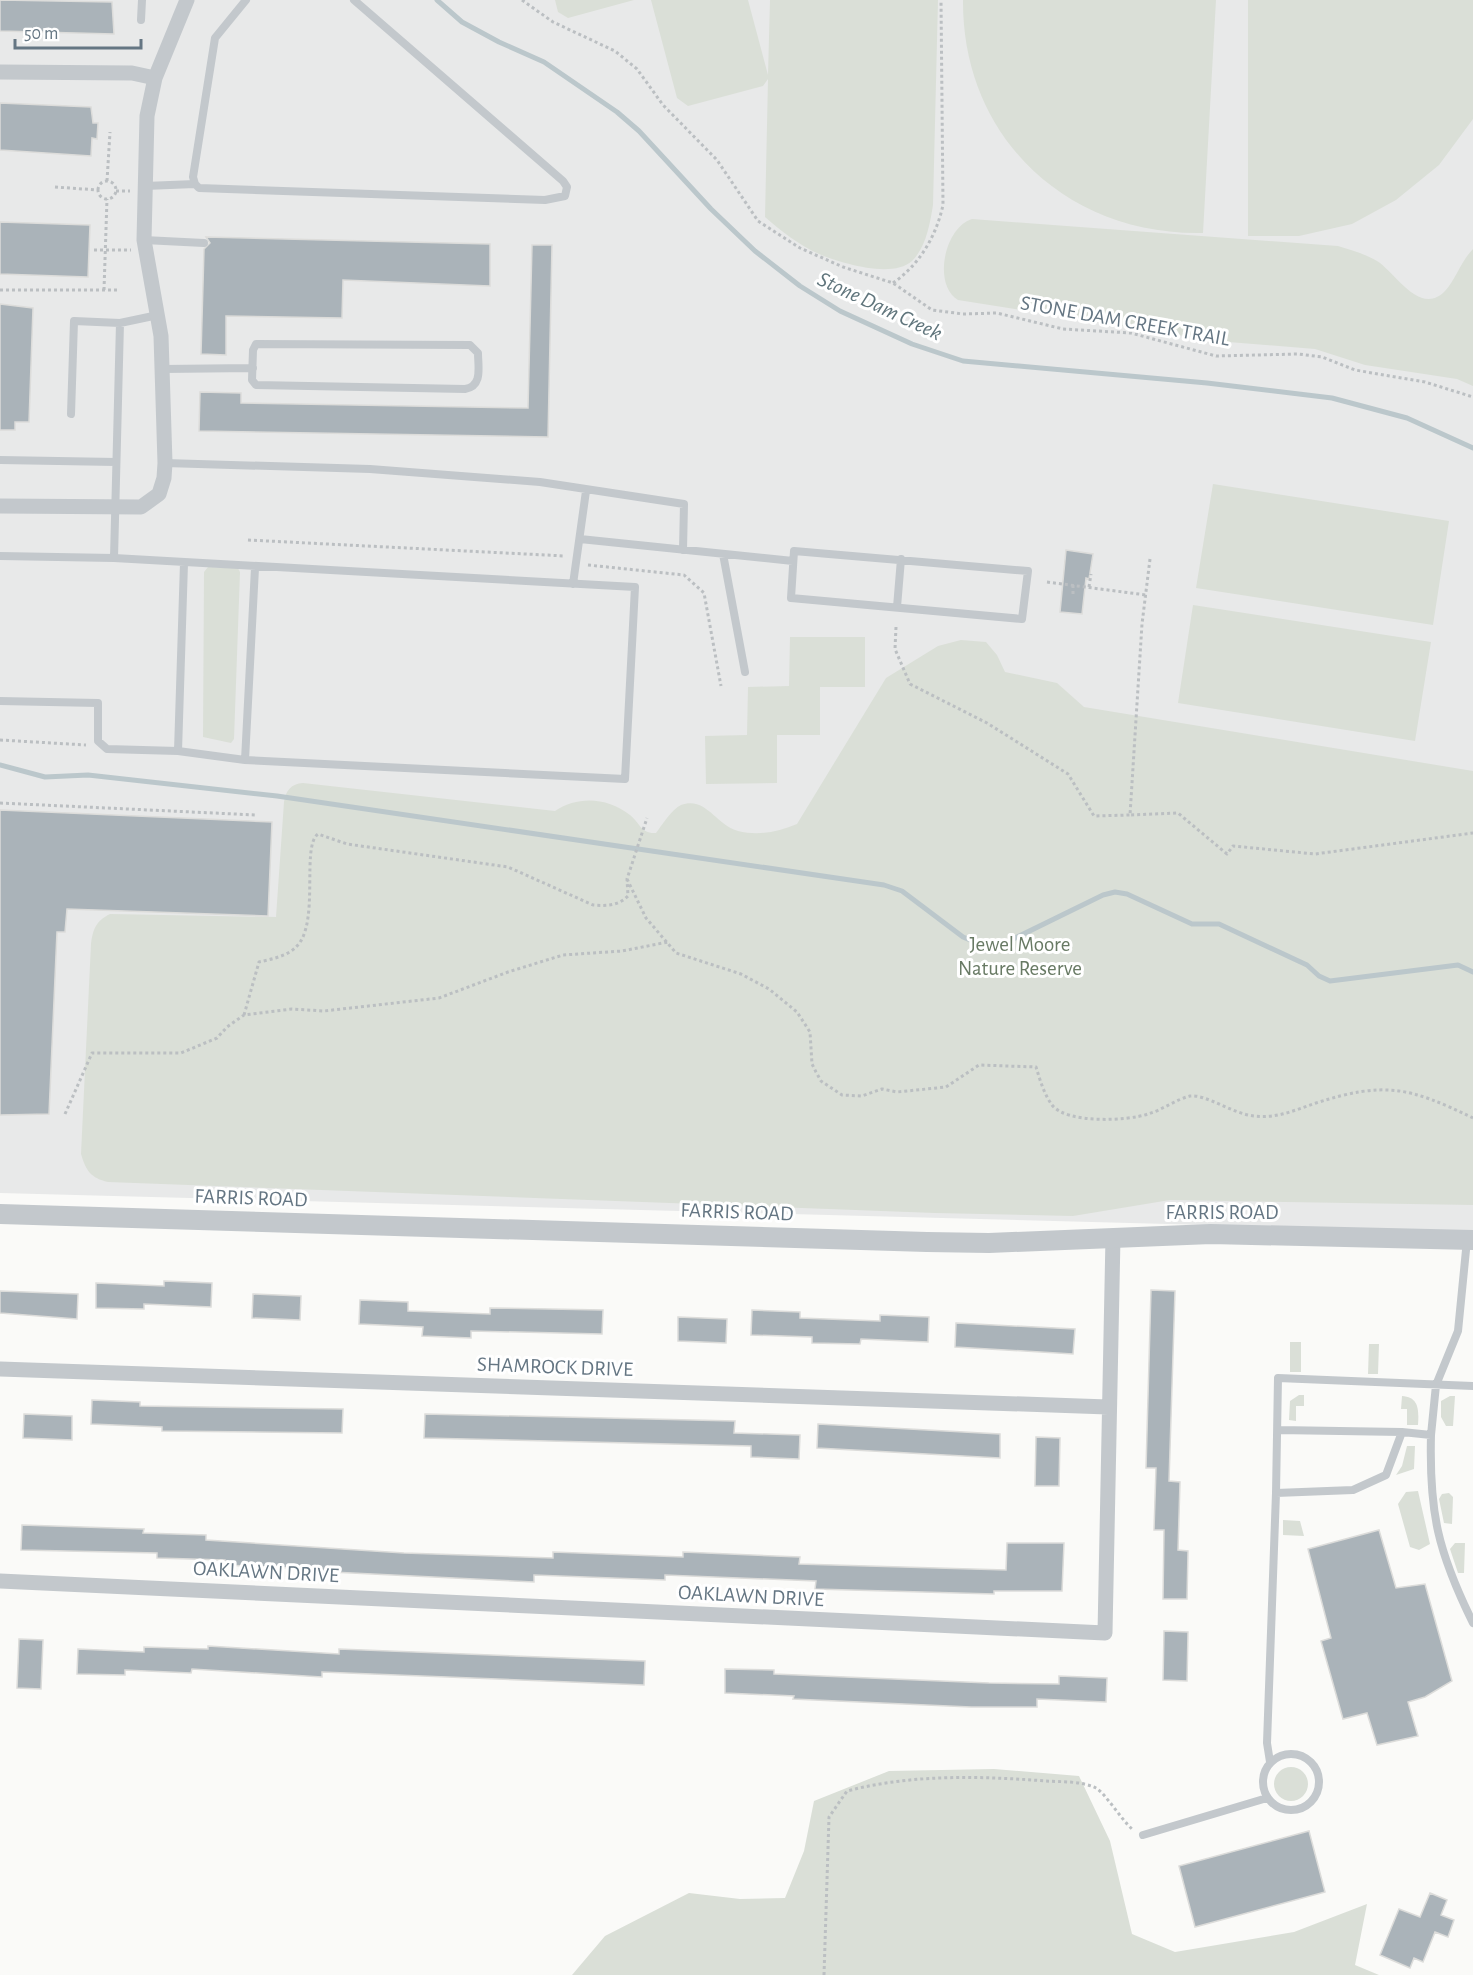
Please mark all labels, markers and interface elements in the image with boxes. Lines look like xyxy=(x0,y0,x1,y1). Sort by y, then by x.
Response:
scale bar xyxy=(15,12,141,50)
text: 50 m xyxy=(24,25,58,43)
water label: Stone Dam Creek xyxy=(814,268,946,344)
street label: STONE DAM CREEK TRAIL xyxy=(1019,292,1231,350)
park label: Jewel Moore Nature Reserve xyxy=(958,934,1082,979)
street label: FARRIS ROAD xyxy=(194,1186,308,1210)
street label: FARRIS ROAD xyxy=(680,1200,794,1224)
street label: FARRIS ROAD xyxy=(1165,1202,1279,1223)
street label: SHAMROCK DRIVE xyxy=(477,1354,633,1380)
street label: OAKLAWN DRIVE xyxy=(192,1558,340,1586)
street label: OAKLAWN DRIVE xyxy=(677,1582,825,1610)

